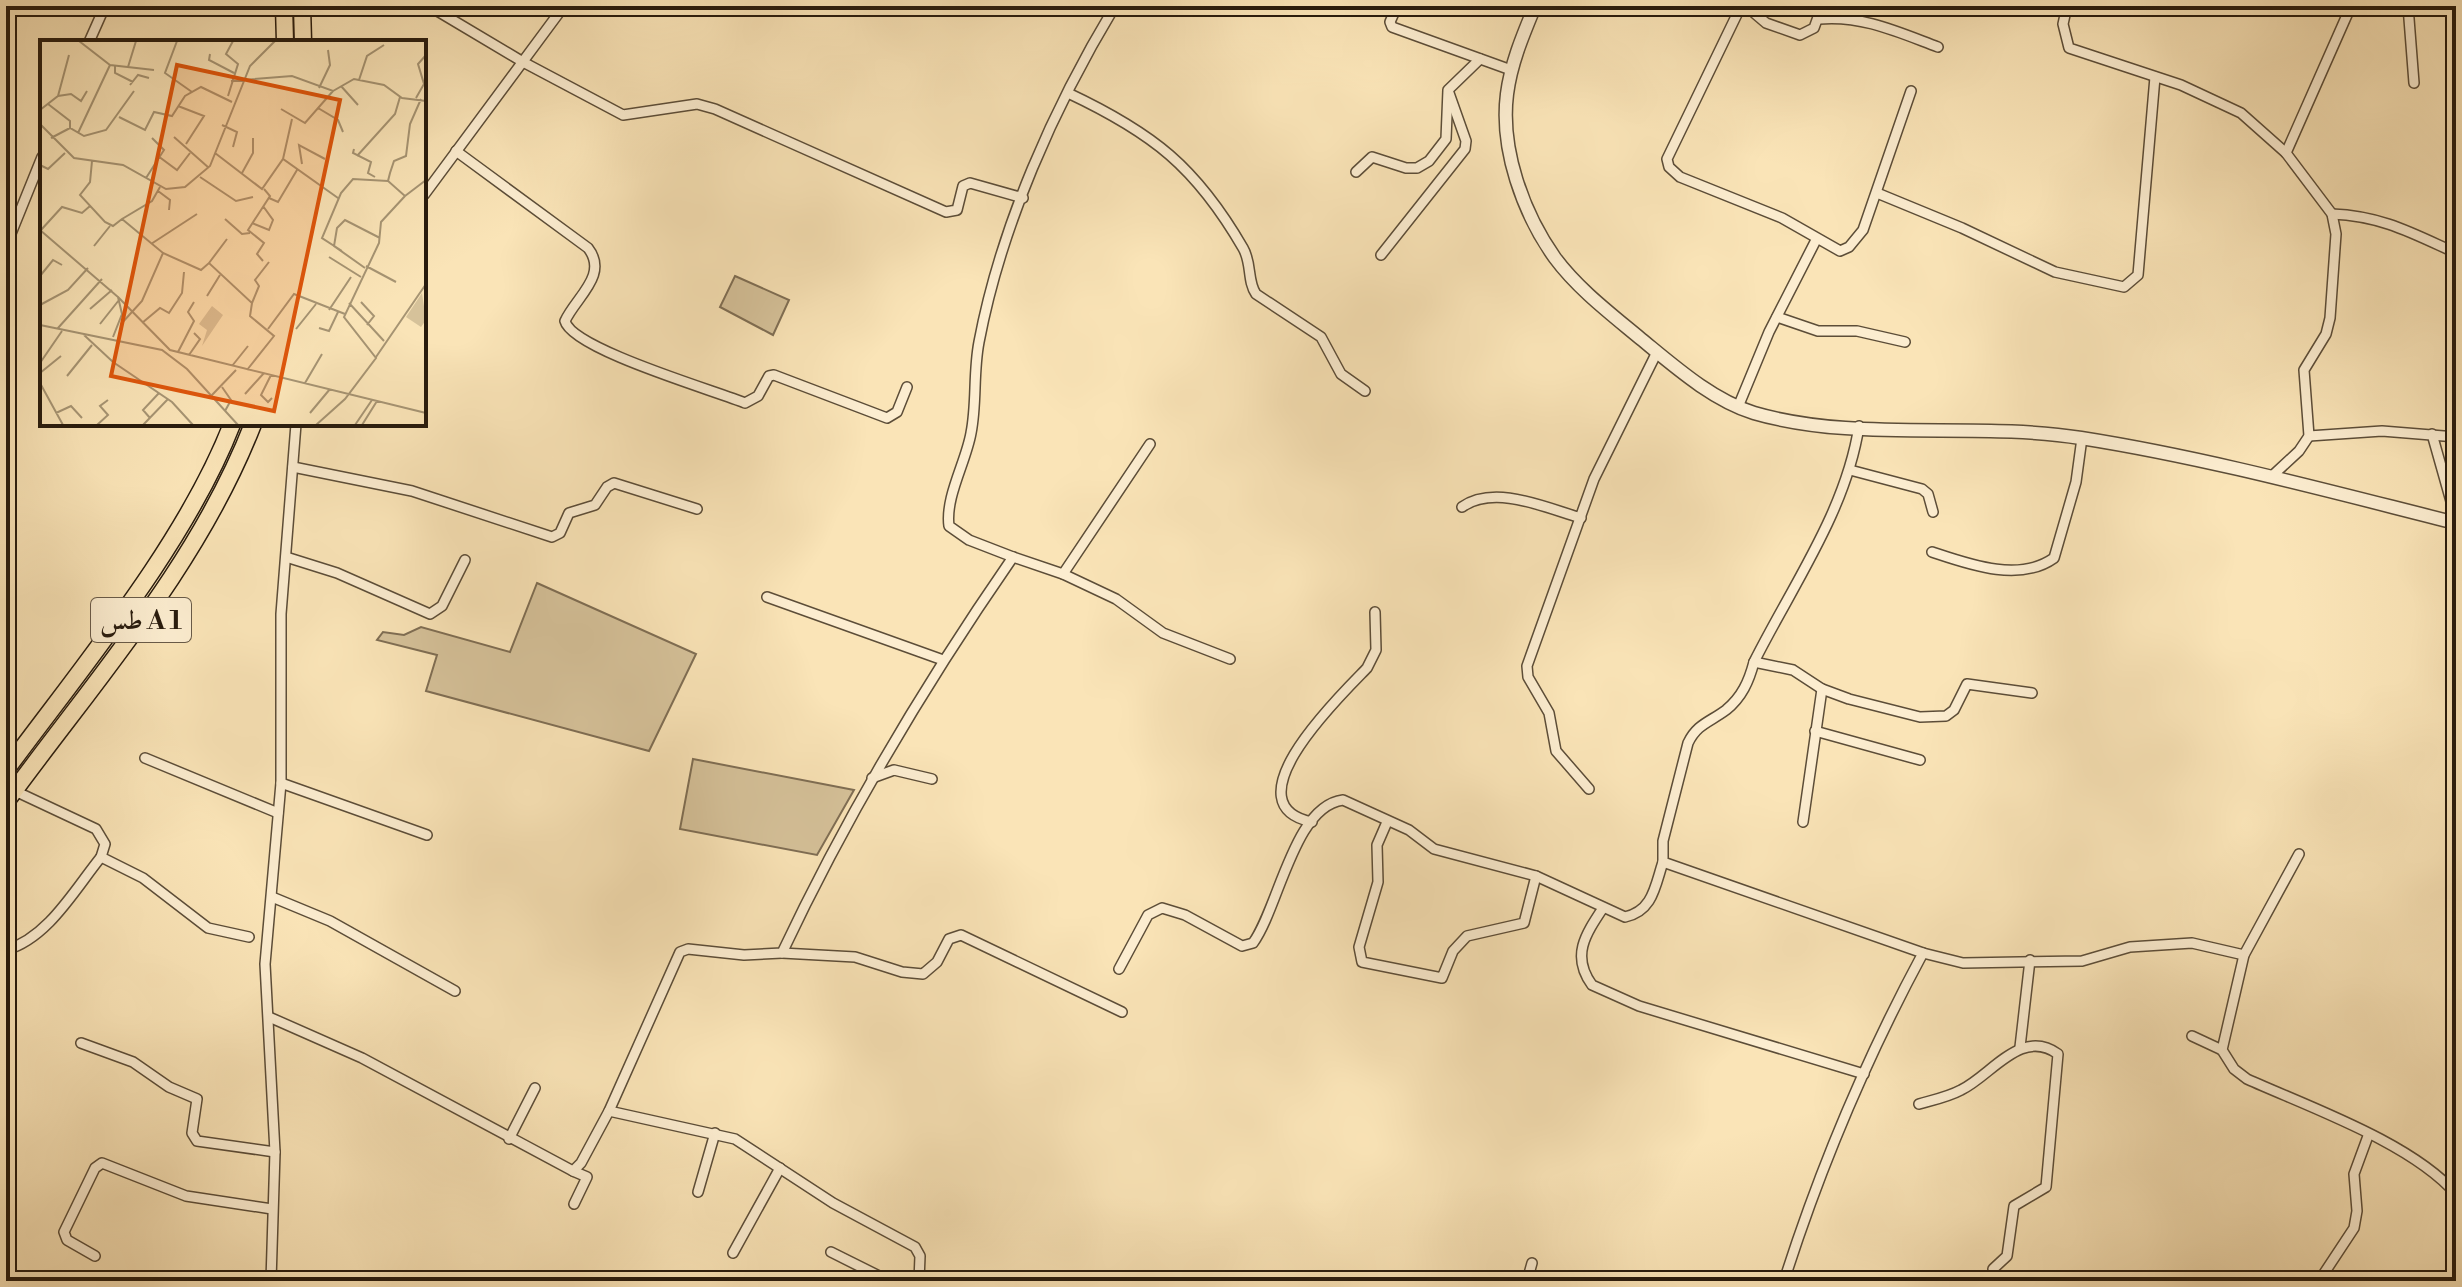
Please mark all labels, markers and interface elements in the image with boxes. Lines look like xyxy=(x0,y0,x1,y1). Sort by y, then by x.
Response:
inset map xyxy=(40,40,426,426)
road number: طس A 1 xyxy=(91,598,191,642)

